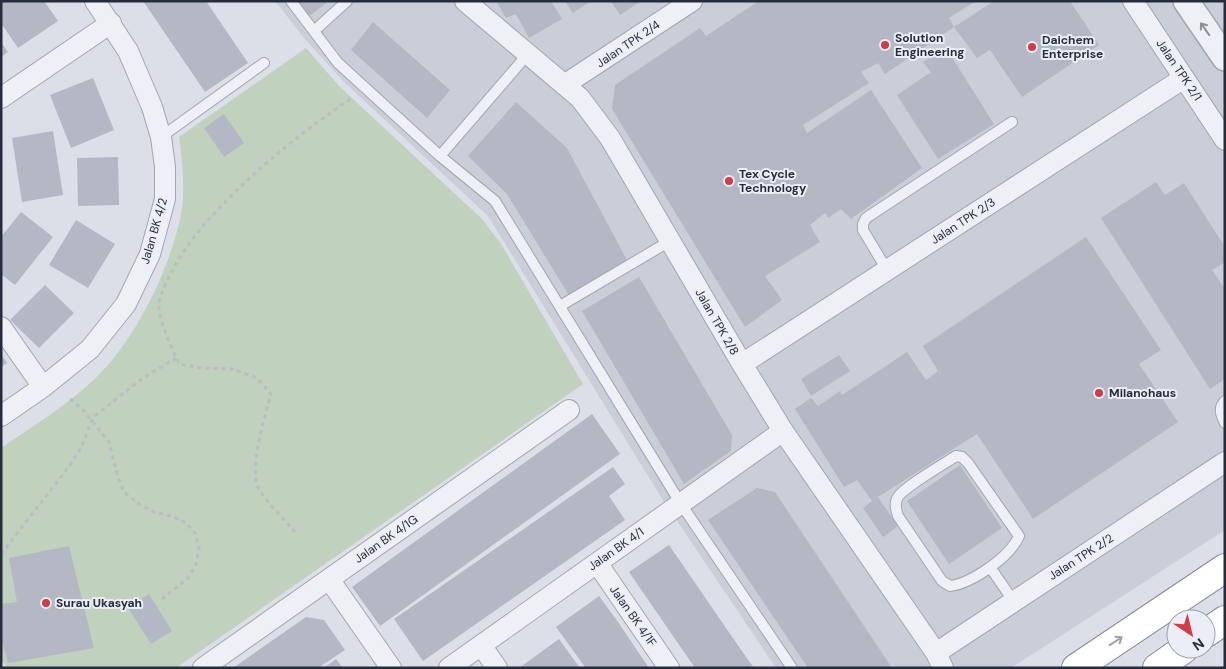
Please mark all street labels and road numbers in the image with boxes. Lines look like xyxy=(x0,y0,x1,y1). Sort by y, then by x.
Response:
street label: Jalan TPK 2/4 xyxy=(593,17,663,71)
street label: Jalan TPK 2/1 xyxy=(1152,36,1206,104)
street label: Jalan TPK 2/3 xyxy=(928,194,998,248)
street label: Jalan BK 4/2 xyxy=(137,196,171,266)
street label: Jalan TPK 2/8 xyxy=(692,286,742,358)
street label: Jalan BK 4/1G xyxy=(351,511,421,567)
street label: Jalan BK 4/1 xyxy=(585,524,647,574)
street label: Jalan TPK 2/2 xyxy=(1046,530,1117,584)
street label: Jalan BK 4/1F xyxy=(606,582,660,650)

